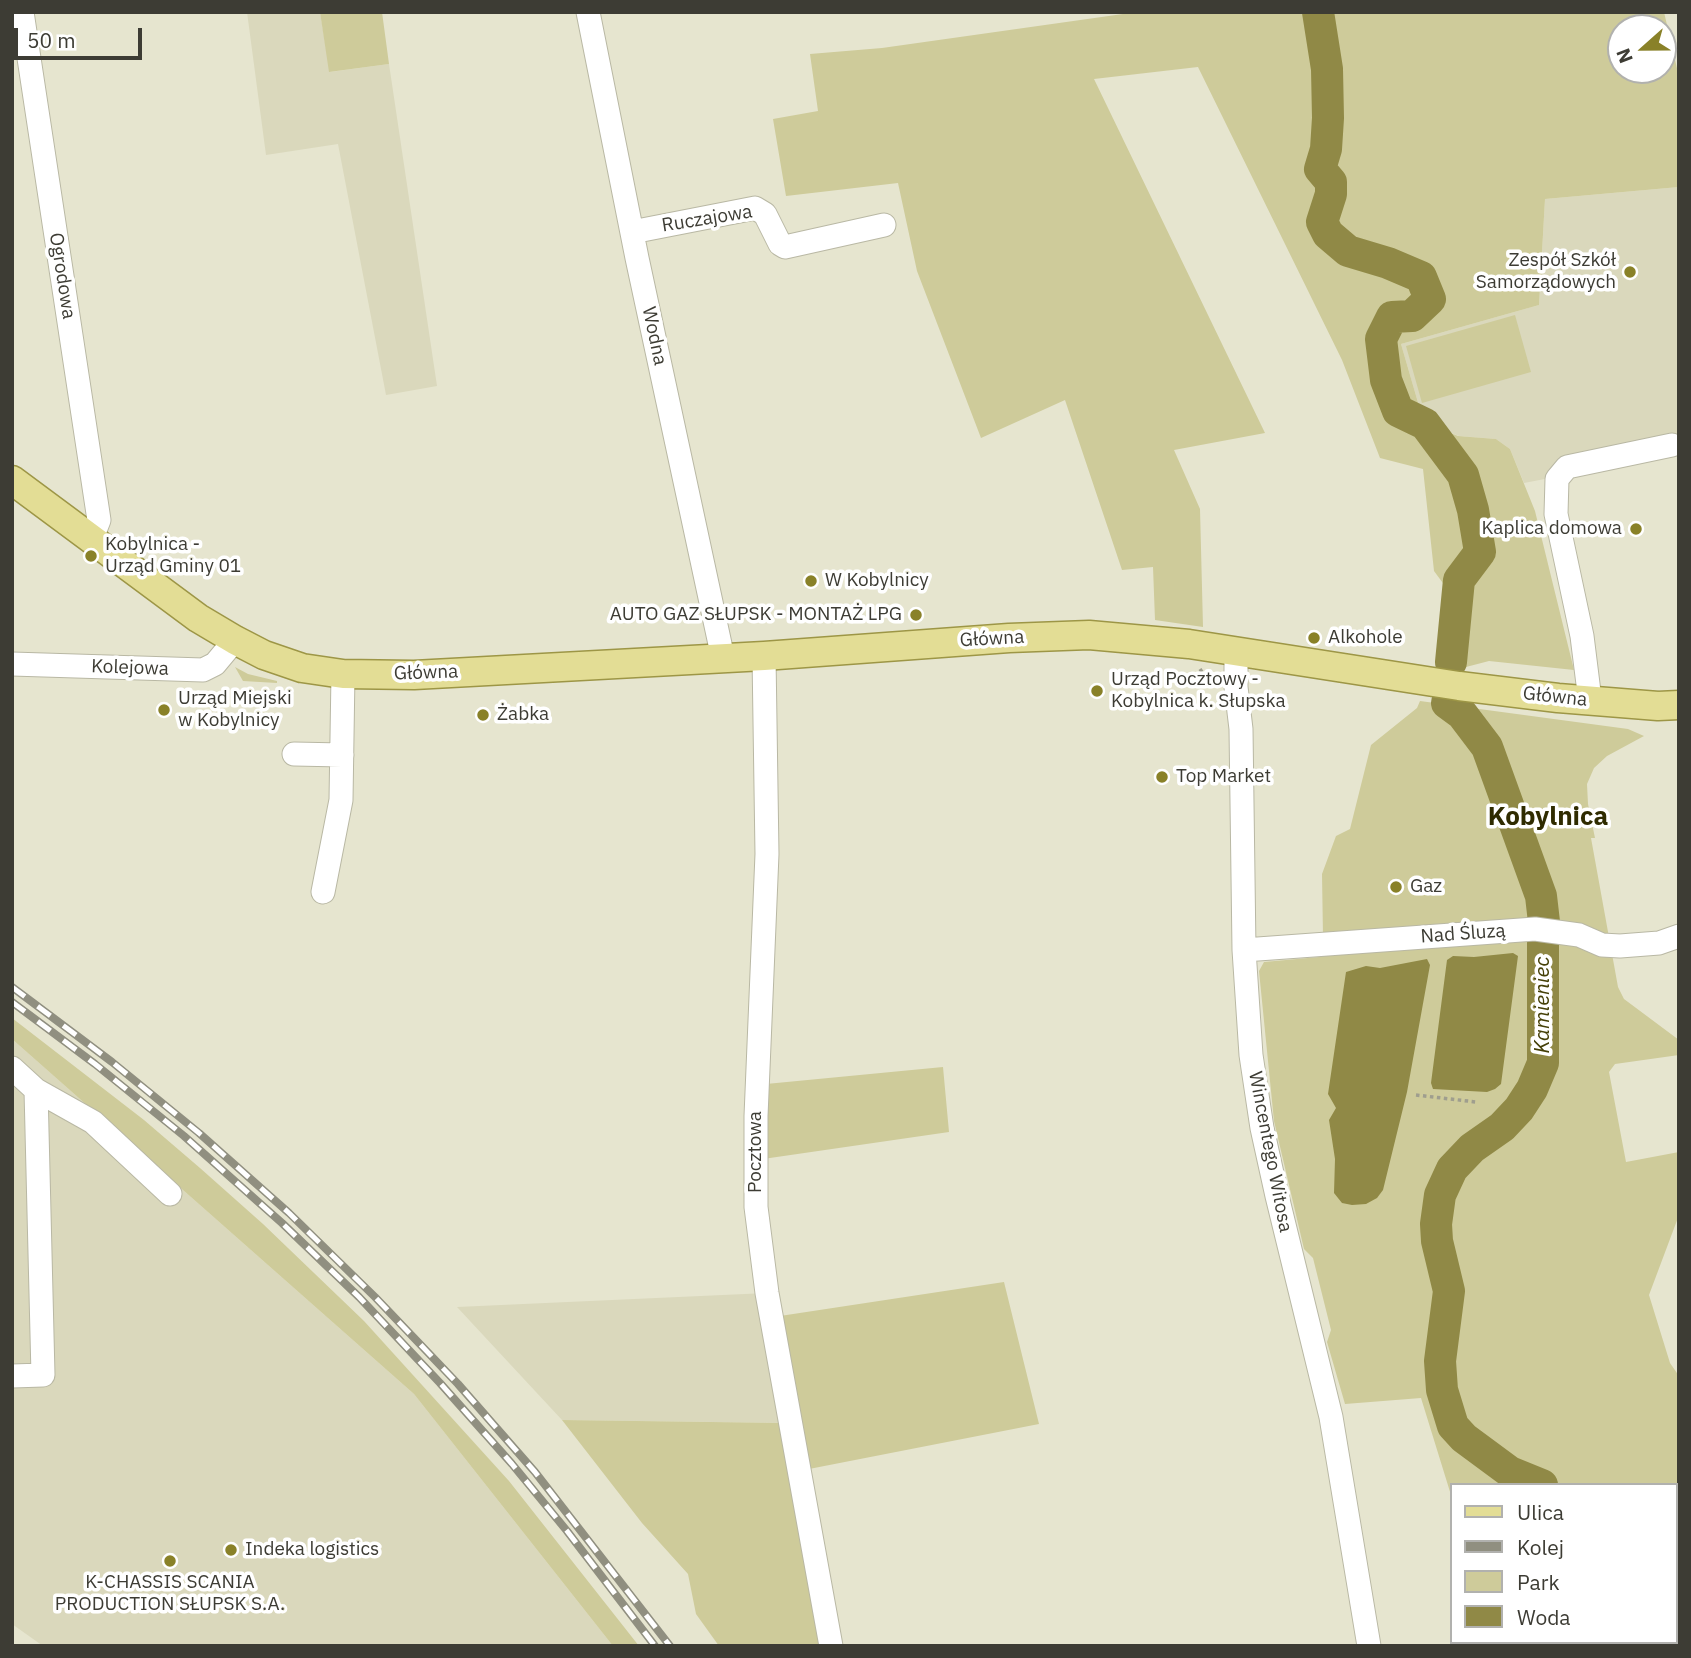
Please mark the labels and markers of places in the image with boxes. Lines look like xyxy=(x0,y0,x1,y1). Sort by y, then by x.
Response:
place label: Zespół Szkół Samorządowych xyxy=(1476,250,1616,294)
marker: Zespół Szkół Samorządowych xyxy=(1622,264,1638,280)
place label: Kaplica domowa xyxy=(1482,518,1622,540)
marker: Kaplica domowa xyxy=(1628,521,1644,537)
place label: Kobylnica - Urząd Gminy 01 xyxy=(105,534,241,578)
marker: Kobylnica - Urząd Gminy 01 xyxy=(83,548,99,564)
place label: W Kobylnicy xyxy=(825,570,929,592)
marker: W Kobylnicy xyxy=(803,573,819,589)
place label: AUTO GAZ SŁUPSK - MONTAŻ LPG xyxy=(610,604,902,626)
marker: AUTO GAZ SŁUPSK - MONTAŻ LPG xyxy=(908,607,924,623)
place label: Alkohole xyxy=(1328,627,1403,649)
marker: Alkohole xyxy=(1306,630,1322,646)
place label: Urząd Pocztowy - Kobylnica k. Słupska xyxy=(1111,669,1286,713)
marker: Urząd Pocztowy - Kobylnica k. Słupska xyxy=(1089,683,1105,699)
place label: Urząd Miejski w Kobylnicy xyxy=(178,688,292,732)
marker: Urząd Miejski w Kobylnicy xyxy=(156,702,172,718)
place label: Żabka xyxy=(497,704,549,726)
marker: Żabka xyxy=(475,707,491,723)
place label: Top Market xyxy=(1176,766,1271,788)
marker: Top Market xyxy=(1154,769,1170,785)
place label: Gaz xyxy=(1410,876,1442,898)
marker: Gaz xyxy=(1388,879,1404,895)
place label: Indeka logistics xyxy=(245,1539,379,1561)
marker: Indeka logistics xyxy=(223,1542,239,1558)
marker: K-CHASSIS SCANIA PRODUCTION SŁUPSK S.A. xyxy=(162,1553,178,1569)
place label: K-CHASSIS SCANIA PRODUCTION SŁUPSK S.A. xyxy=(55,1572,285,1616)

